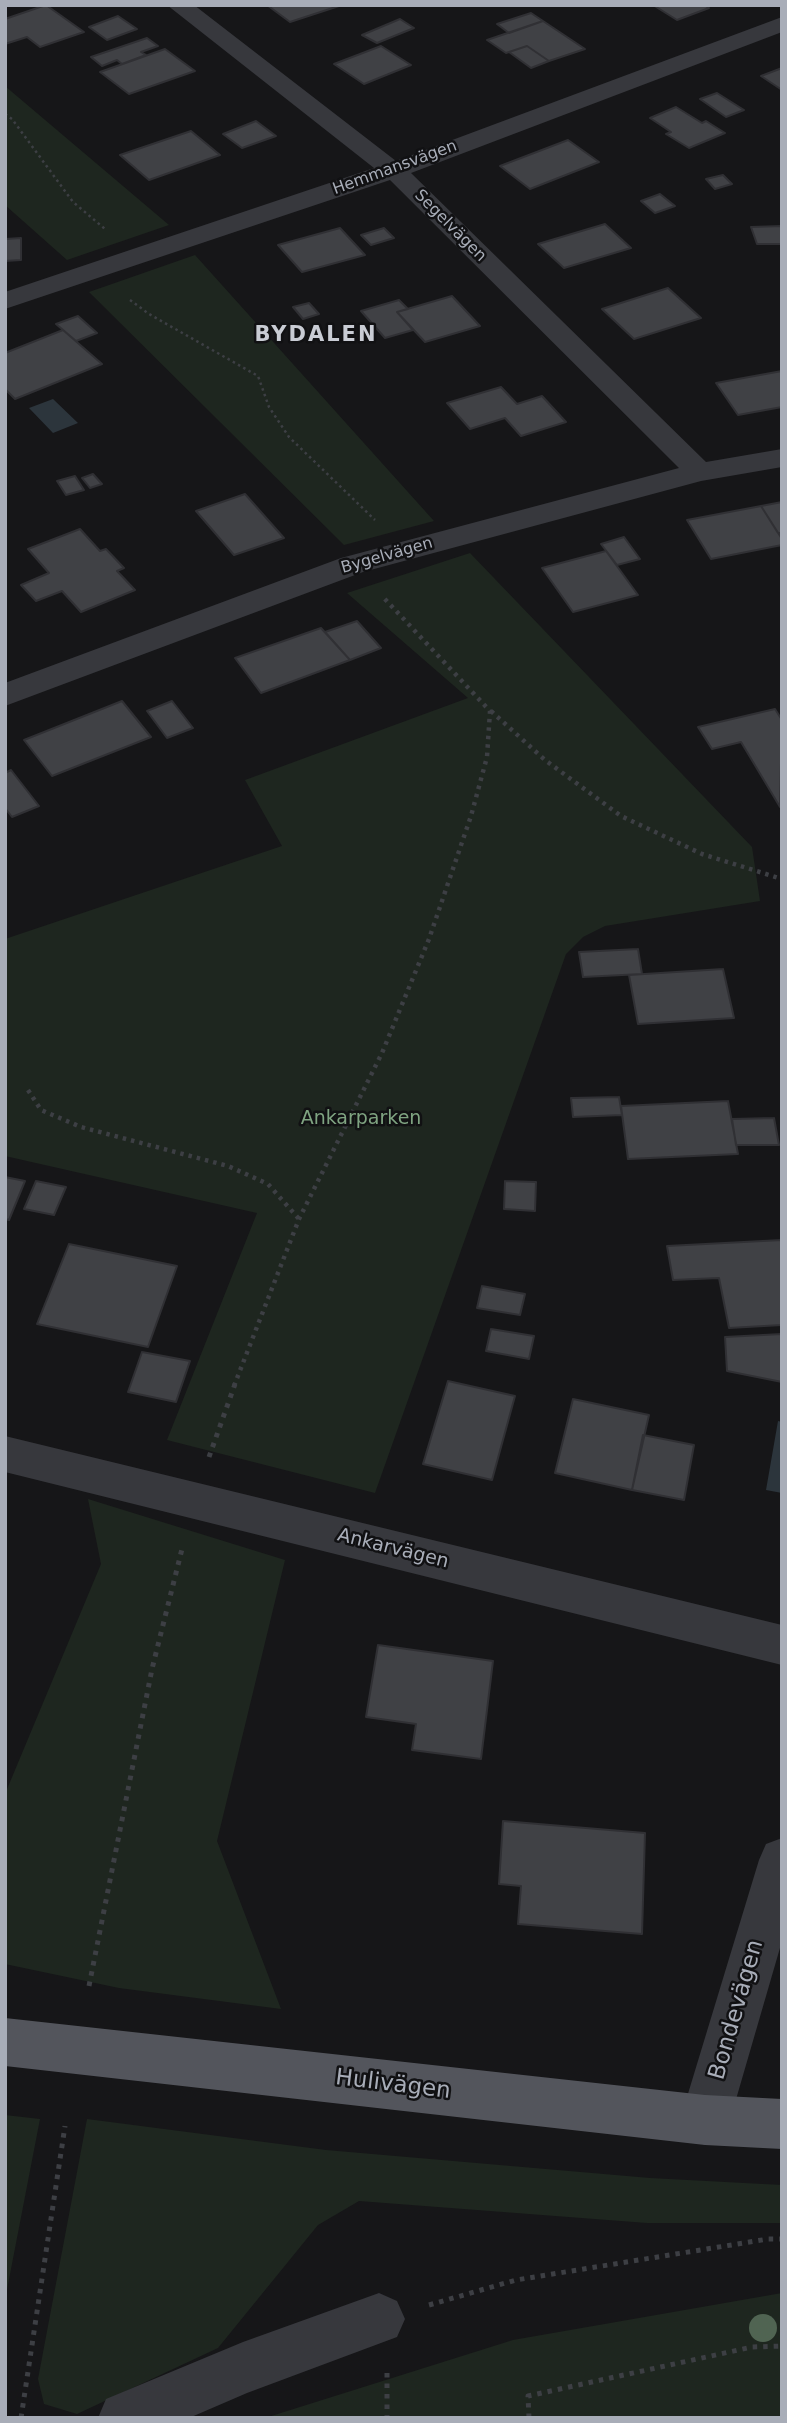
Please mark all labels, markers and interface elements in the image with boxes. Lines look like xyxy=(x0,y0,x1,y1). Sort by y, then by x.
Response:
street label: Hemmansvägen xyxy=(330,137,460,199)
street label: Segelvägen xyxy=(410,186,490,266)
district label: BYDALEN xyxy=(255,323,377,349)
street label: Bygelvägen xyxy=(339,534,435,578)
park label: Ankarparken xyxy=(301,1108,421,1130)
street label: Ankarvägen xyxy=(335,1524,451,1574)
street label: Bondevägen xyxy=(704,1937,770,2083)
street label: Hulivägen xyxy=(334,2064,452,2106)

